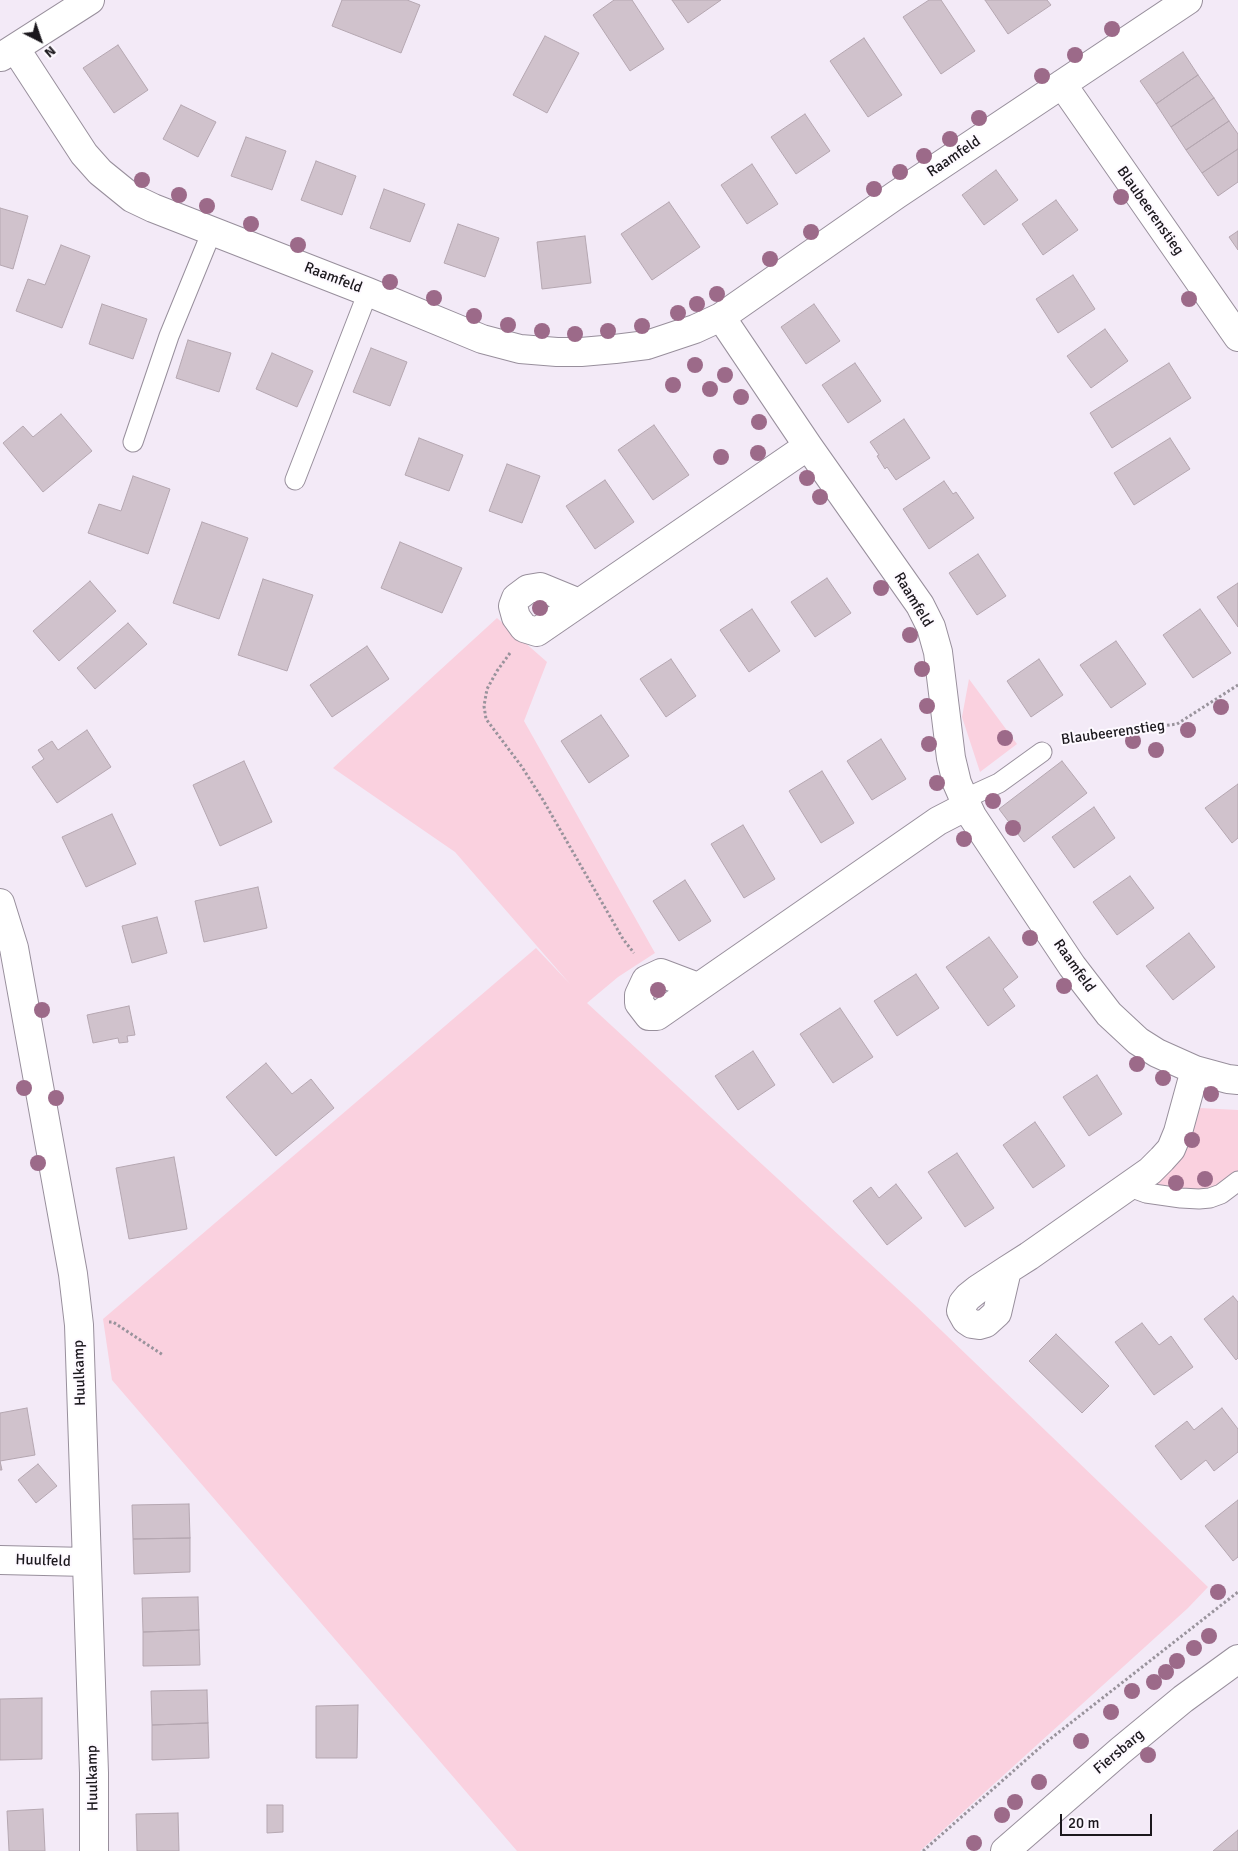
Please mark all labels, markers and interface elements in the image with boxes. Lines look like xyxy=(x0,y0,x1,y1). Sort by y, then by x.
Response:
north arrow xyxy=(15,15,65,65)
text: N xyxy=(41,42,59,61)
street label: Raamfeld xyxy=(924,133,984,181)
street label: Blaubeerenstieg xyxy=(1113,163,1187,259)
street label: Raamfeld xyxy=(301,259,365,297)
street label: Raamfeld xyxy=(890,569,936,631)
street label: Blaubeerenstieg xyxy=(1060,717,1166,749)
street label: Raamfeld xyxy=(1049,936,1099,996)
street label: Huulkamp xyxy=(70,1340,90,1406)
street label: Huulfeld xyxy=(15,1551,71,1571)
street label: Fiersbarg xyxy=(1090,1726,1148,1778)
street label: Huulkamp xyxy=(83,1745,103,1811)
scale bar xyxy=(1063,1804,1156,1836)
text: 20 m xyxy=(1068,1814,1099,1832)

